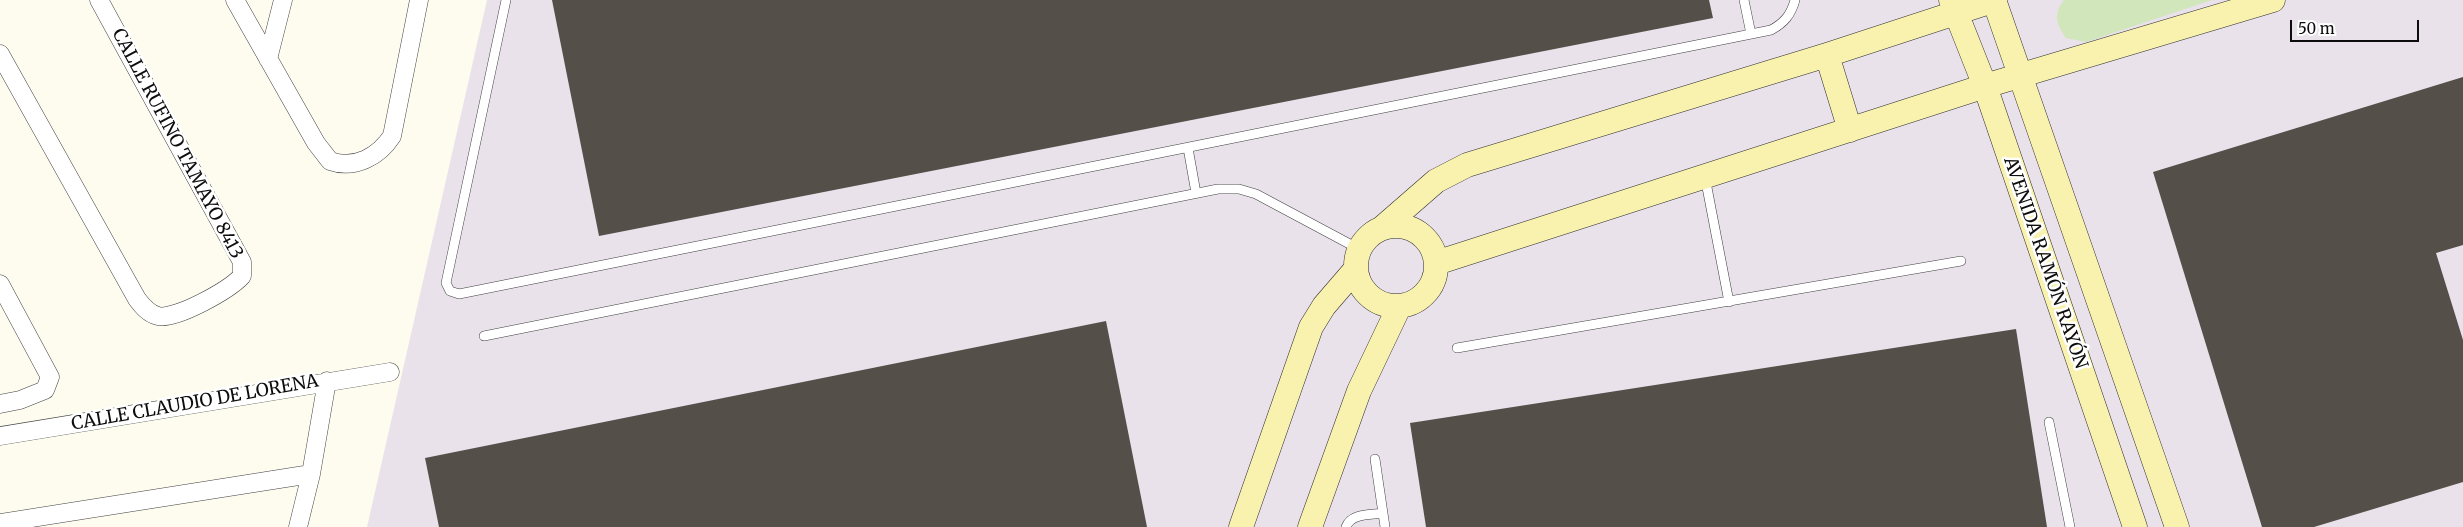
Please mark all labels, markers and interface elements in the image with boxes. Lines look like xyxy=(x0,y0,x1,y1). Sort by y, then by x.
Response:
scale bar xyxy=(2293,10,2422,42)
text: 50 m xyxy=(2298,19,2335,38)
street label: CALLE RUFINO TAMAYO 8413 xyxy=(107,25,247,263)
street label: AVENIDA RAMÓN RAYÓN xyxy=(1999,154,2091,372)
street label: CALLE CLAUDIO DE LORENA xyxy=(70,371,320,435)

